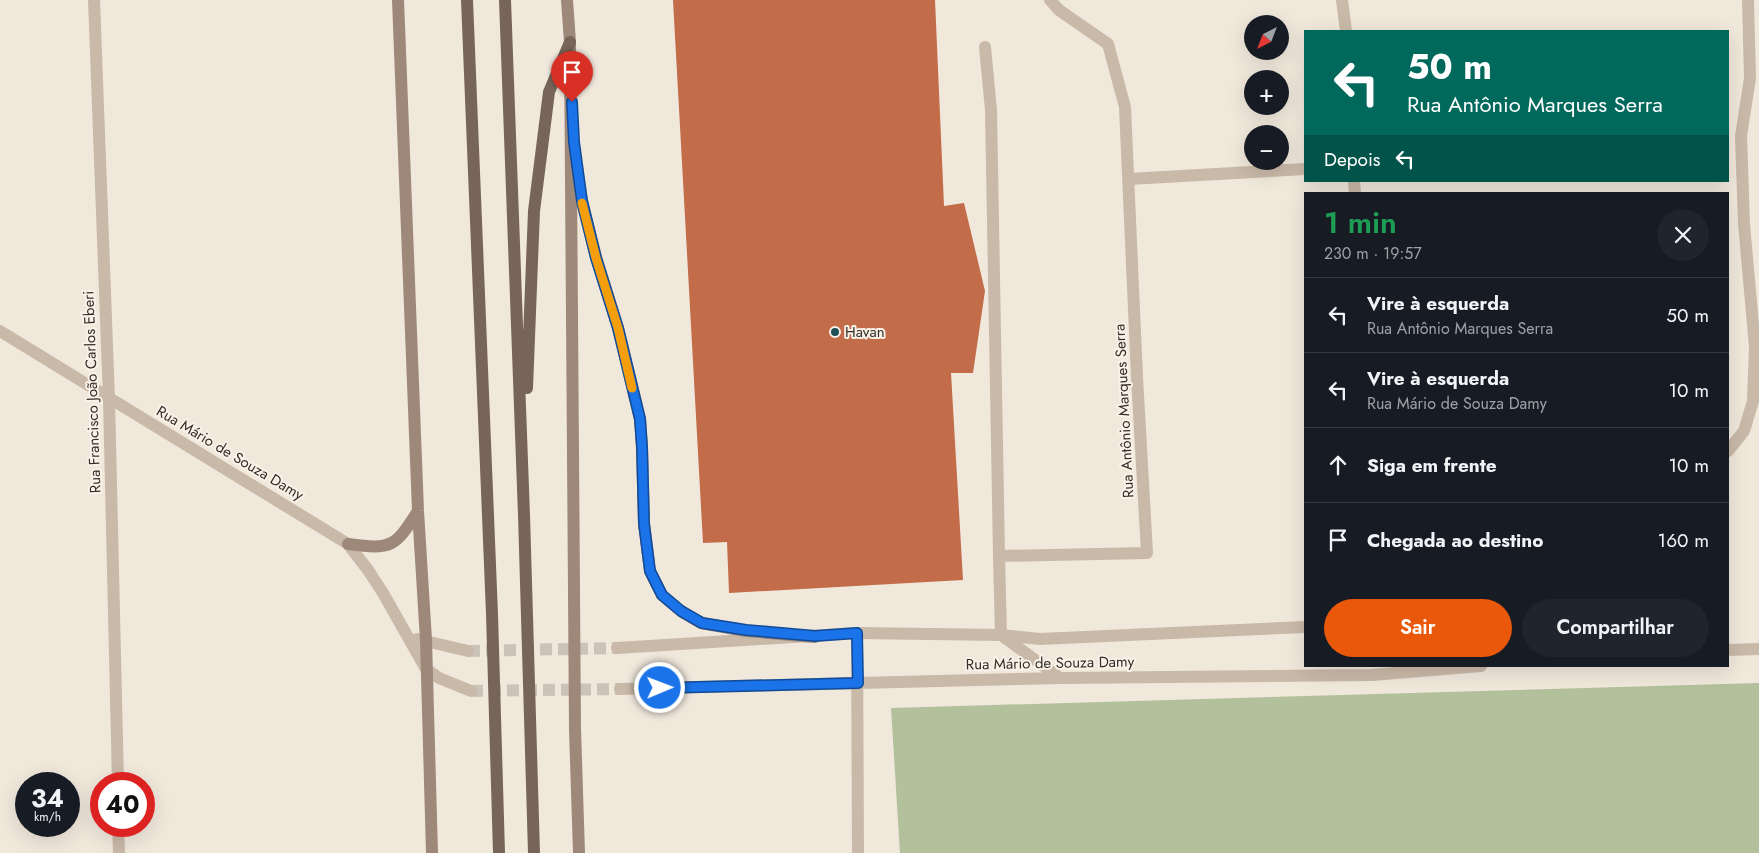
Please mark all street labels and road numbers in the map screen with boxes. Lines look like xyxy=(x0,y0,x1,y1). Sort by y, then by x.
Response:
street label: Rua Francisco João Carlos Eberi xyxy=(77,290,107,494)
street label: Rua Antônio Marques Serra xyxy=(1108,323,1140,499)
street label: Rua Mário de Souza Damy xyxy=(152,400,308,506)
street label: Rua Mário de Souza Damy xyxy=(966,651,1135,675)

